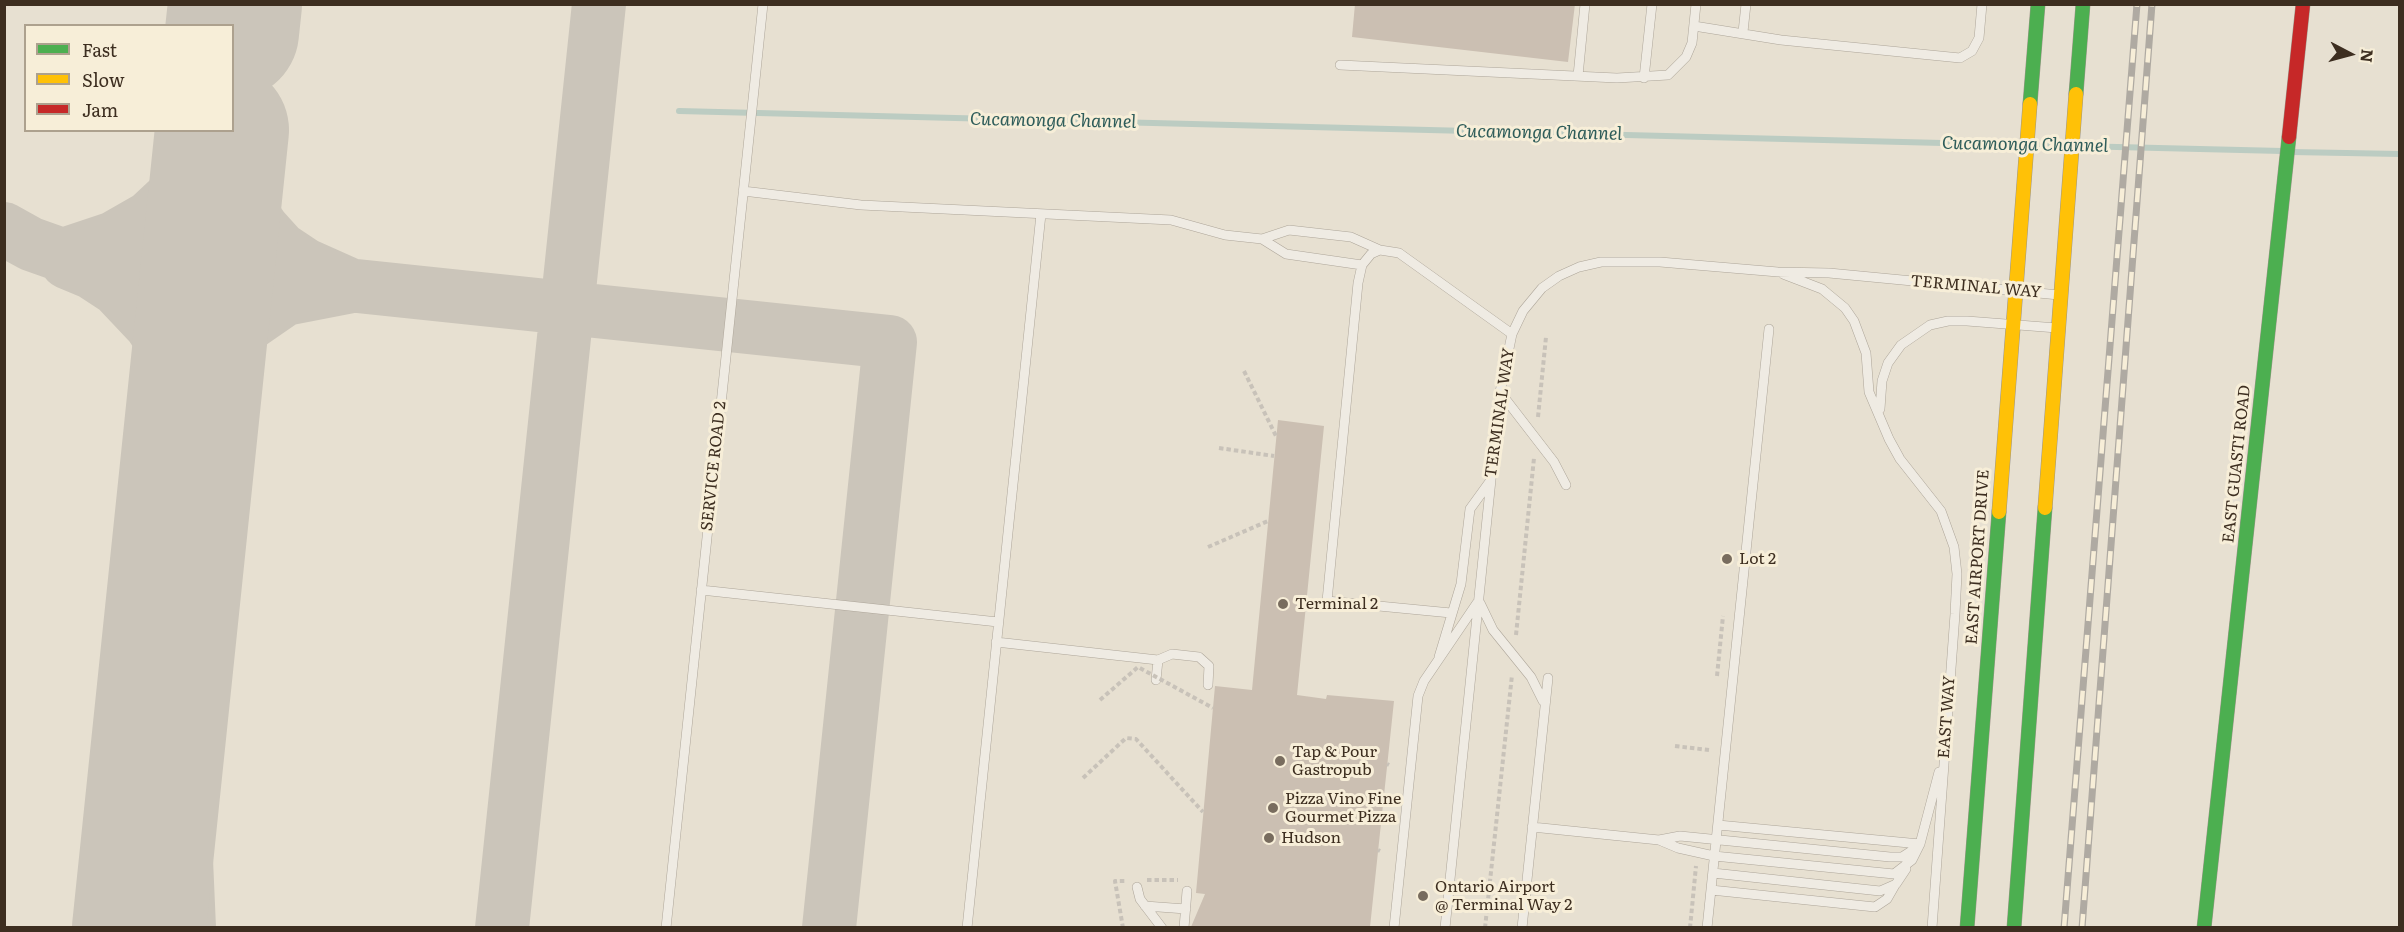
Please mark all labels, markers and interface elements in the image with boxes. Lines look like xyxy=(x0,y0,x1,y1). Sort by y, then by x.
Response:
legend xyxy=(24,24,234,132)
north arrow xyxy=(2320,24,2380,84)
text: Fast xyxy=(82,36,117,63)
text: N xyxy=(2355,48,2381,64)
text: Slow xyxy=(82,66,124,93)
text: Jam xyxy=(82,96,118,123)
water label: Cucamonga Channel xyxy=(970,109,1136,133)
water label: Cucamonga Channel xyxy=(1456,121,1622,145)
water label: Cucamonga Channel xyxy=(1942,133,2108,157)
street label: TERMINAL WAY xyxy=(1910,272,2042,302)
street label: TERMINAL WAY xyxy=(1481,347,1519,479)
street label: EAST GUASTI ROAD xyxy=(2219,384,2255,544)
street label: SERVICE ROAD 2 xyxy=(698,400,730,532)
street label: EAST AIRPORT DRIVE xyxy=(1962,469,1994,645)
place label: Lot 2 xyxy=(1739,549,1776,569)
marker: Lot 2 xyxy=(1720,552,1734,566)
place label: Terminal 2 xyxy=(1295,594,1378,614)
marker: Terminal 2 xyxy=(1276,597,1290,611)
street label: EAST WAY xyxy=(1935,675,1959,759)
place label: Tap & Pour Gastropub xyxy=(1292,742,1377,780)
marker: Tap & Pour Gastropub xyxy=(1273,754,1287,768)
place label: Pizza Vino Fine Gourmet Pizza xyxy=(1285,789,1401,827)
marker: Pizza Vino Fine Gourmet Pizza xyxy=(1266,801,1280,815)
place label: Hudson xyxy=(1281,828,1341,848)
marker: Hudson xyxy=(1262,831,1276,845)
place label: Ontario Airport @ Terminal Way 2 xyxy=(1435,877,1572,915)
marker: Ontario Airport @ Terminal Way 2 xyxy=(1416,889,1430,903)

